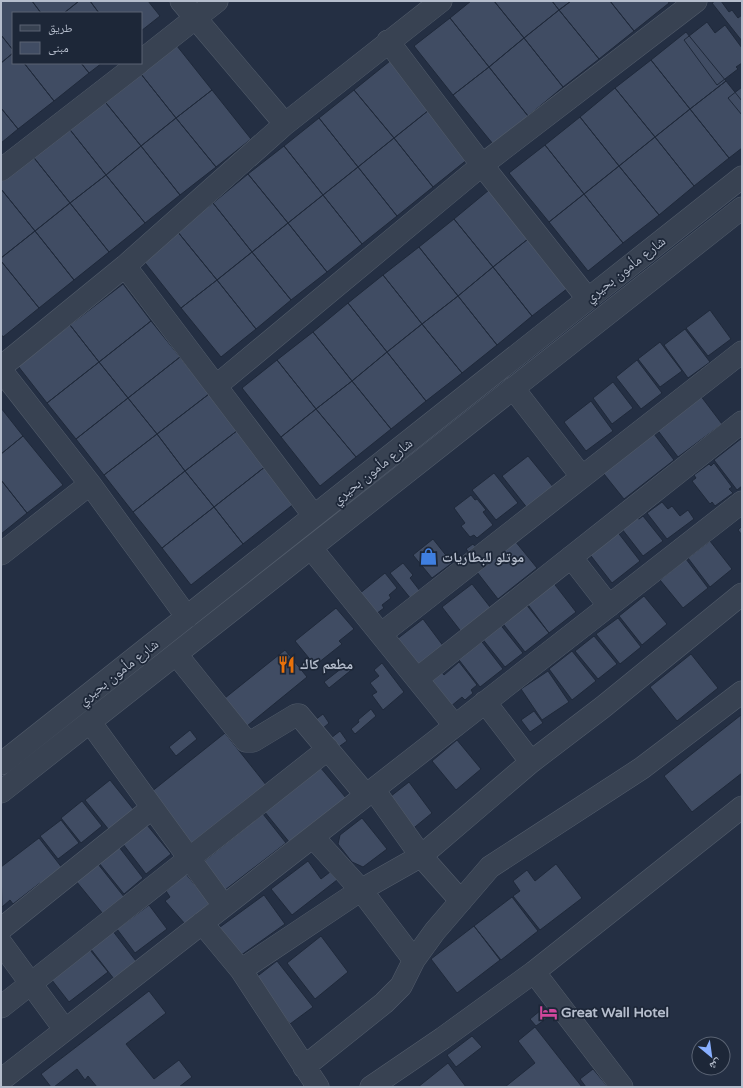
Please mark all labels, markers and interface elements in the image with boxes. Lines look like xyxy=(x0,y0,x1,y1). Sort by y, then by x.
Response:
legend xyxy=(12,12,142,64)
text: طريق xyxy=(48,21,73,35)
text: مبنى xyxy=(48,41,69,55)
street label: شارع مأمون بحيري xyxy=(582,233,671,308)
street label: شارع مأمون بحيري xyxy=(329,435,418,510)
shop icon: موتلو للبطاريات xyxy=(419,547,439,567)
place label: موتلو للبطاريات xyxy=(442,549,524,566)
street label: شارع مأمون بحيري xyxy=(75,636,164,711)
restaurant icon: مطعم كاك xyxy=(277,654,297,674)
place label: مطعم كاك xyxy=(300,656,353,674)
hotel icon: Great Wall Hotel xyxy=(538,1002,558,1022)
place label: Great Wall Hotel xyxy=(561,1004,669,1021)
north arrow xyxy=(691,1036,731,1076)
text: ش xyxy=(707,1055,724,1073)

